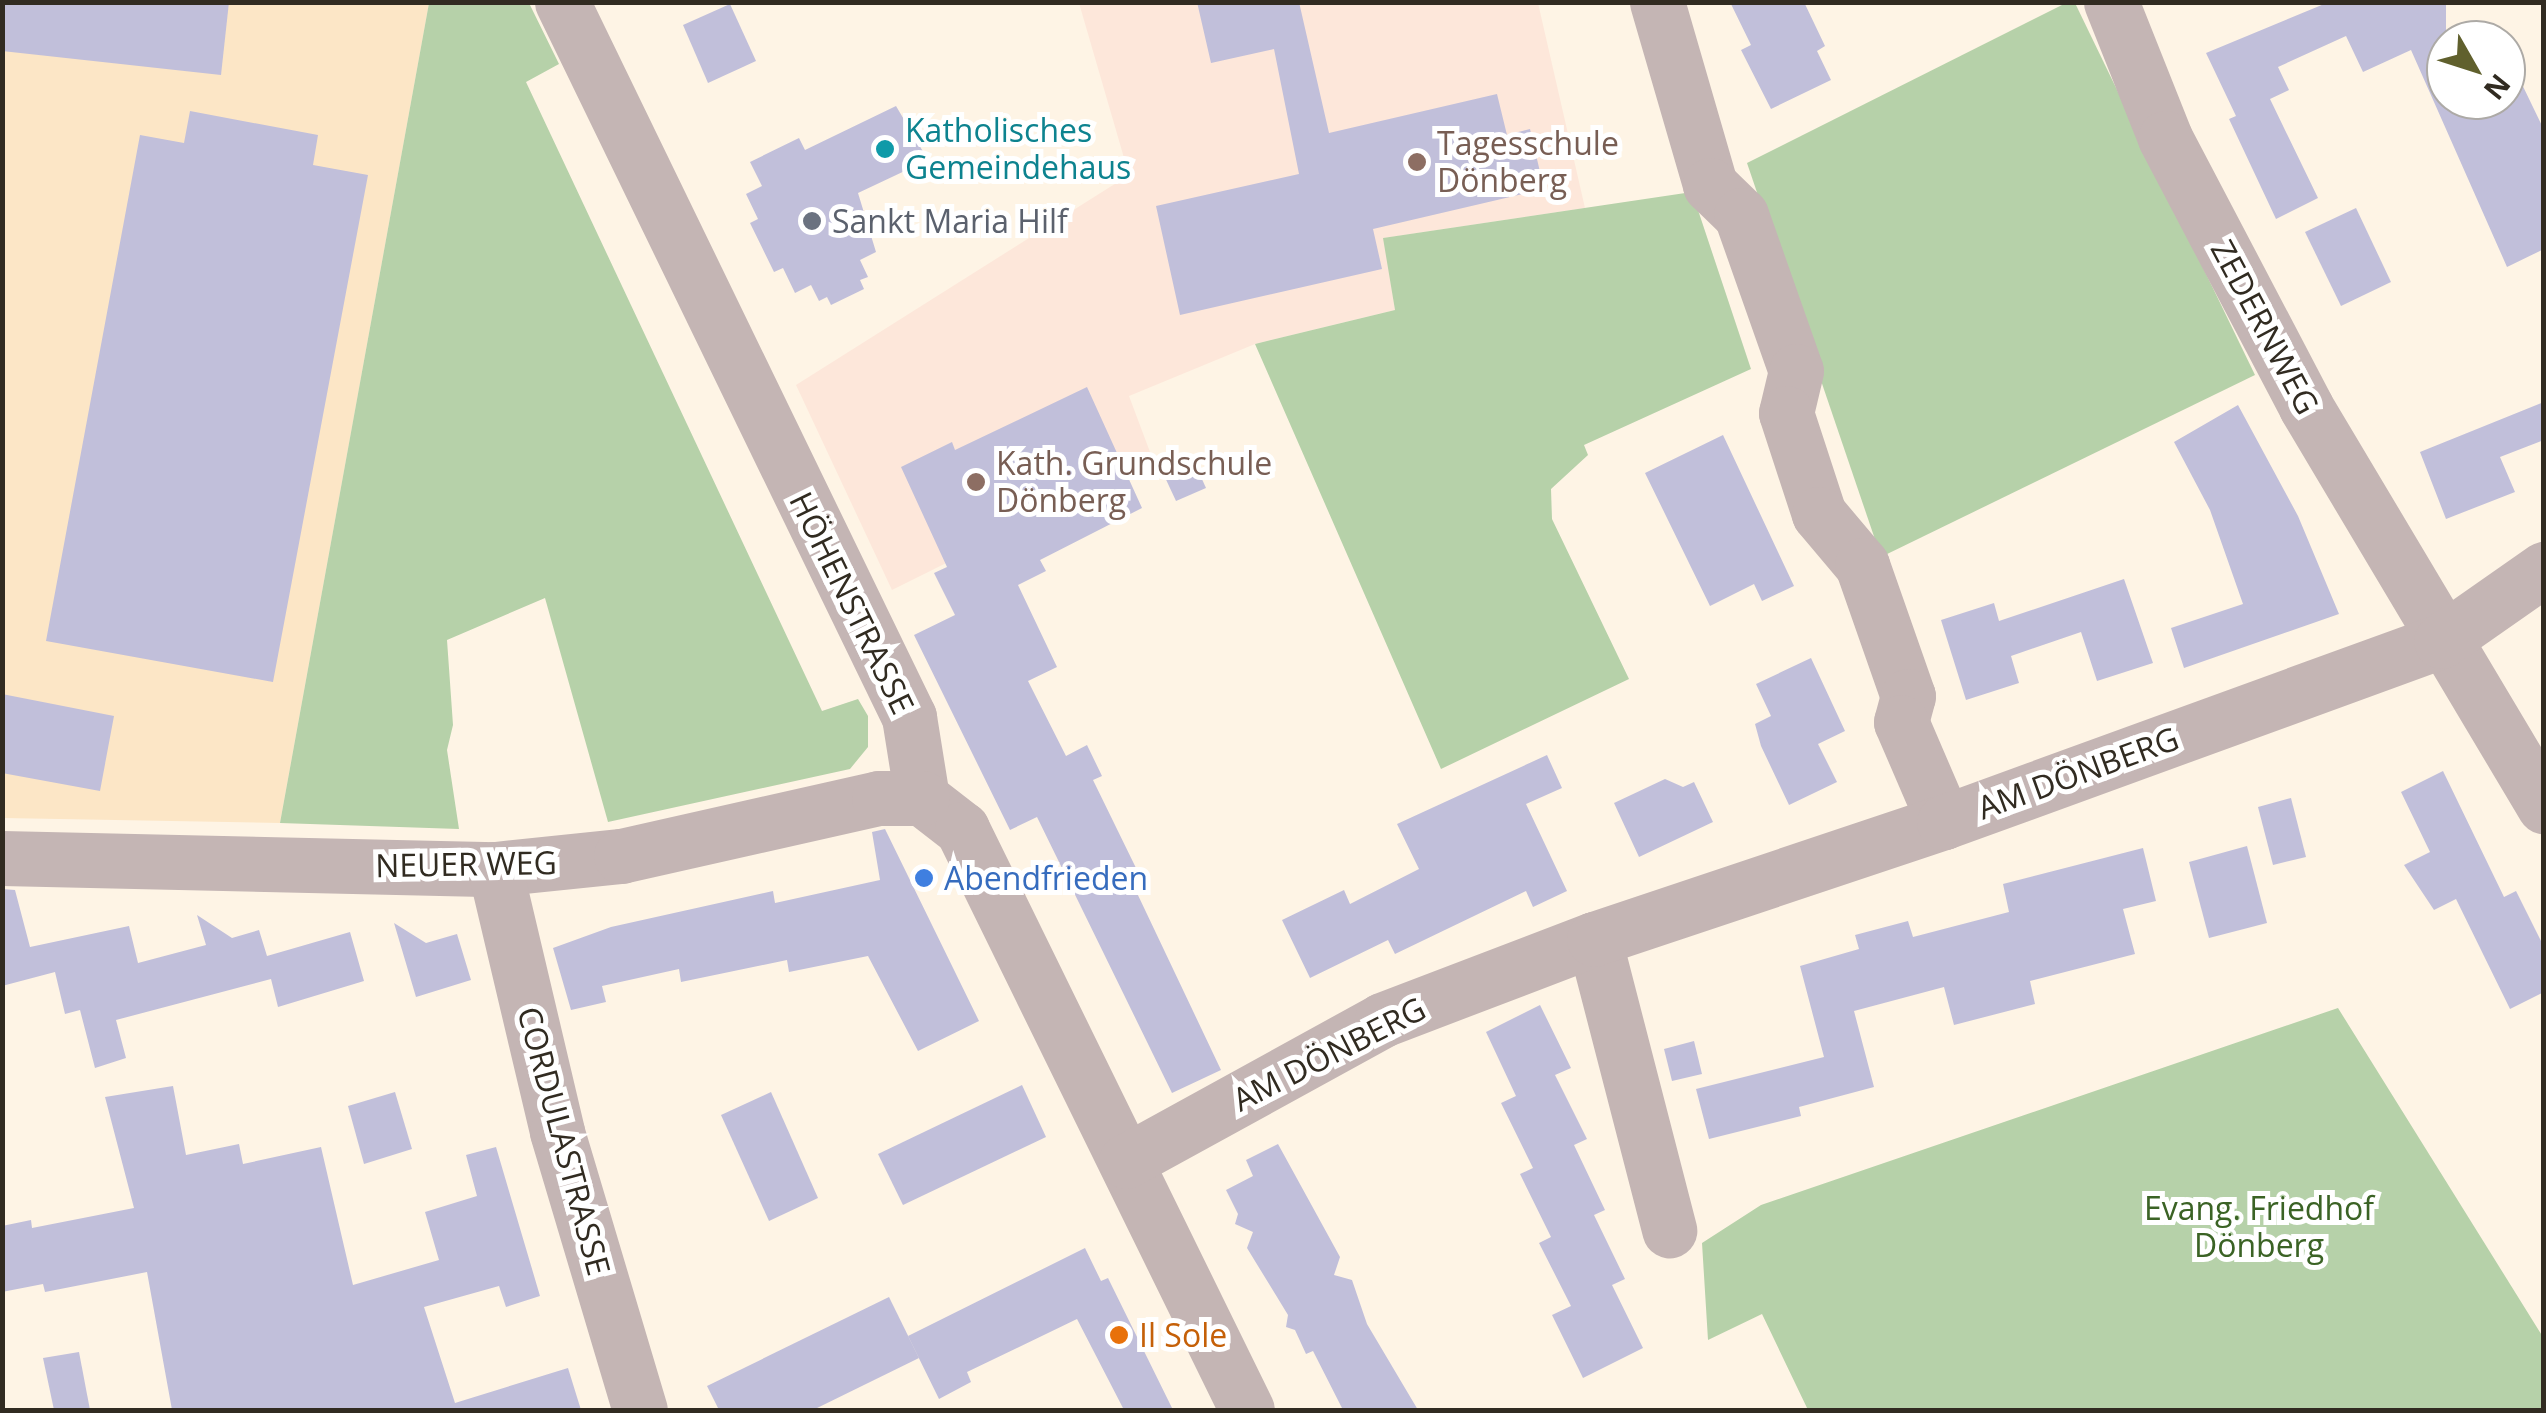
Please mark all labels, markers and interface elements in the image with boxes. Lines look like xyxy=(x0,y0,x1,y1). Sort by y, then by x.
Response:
north arrow xyxy=(2426,20,2526,120)
text: N xyxy=(2476,67,2520,108)
place label: Katholisches Gemeindehaus xyxy=(905,112,1131,187)
place label: Tagesschule Dönberg xyxy=(1437,125,1619,200)
marker: Katholisches Gemeindehaus xyxy=(874,138,896,160)
marker: Tagesschule Dönberg xyxy=(1406,151,1428,173)
place label: Sankt Maria Hilf xyxy=(832,202,1068,240)
marker: Sankt Maria Hilf xyxy=(801,210,823,232)
street label: ZEDERNWEG xyxy=(2203,233,2327,421)
place label: Kath. Grundschule Dönberg xyxy=(996,445,1272,520)
marker: Kath. Grundschule Dönberg xyxy=(965,471,987,493)
street label: HÖHENSTRASSE xyxy=(782,486,922,720)
street label: AM DÖNBERG xyxy=(1972,719,2184,827)
street label: NEUER WEG xyxy=(375,843,557,885)
place label: Abendfrieden xyxy=(944,859,1148,897)
marker: Abendfrieden xyxy=(913,867,935,889)
street label: AM DÖNBERG xyxy=(1226,989,1432,1119)
street label: CORDULASTRASSE xyxy=(510,1003,618,1279)
park label: Evang. Friedhof Dönberg xyxy=(2144,1190,2374,1265)
place label: Il Sole xyxy=(1139,1316,1227,1354)
marker: Il Sole xyxy=(1108,1324,1130,1346)

